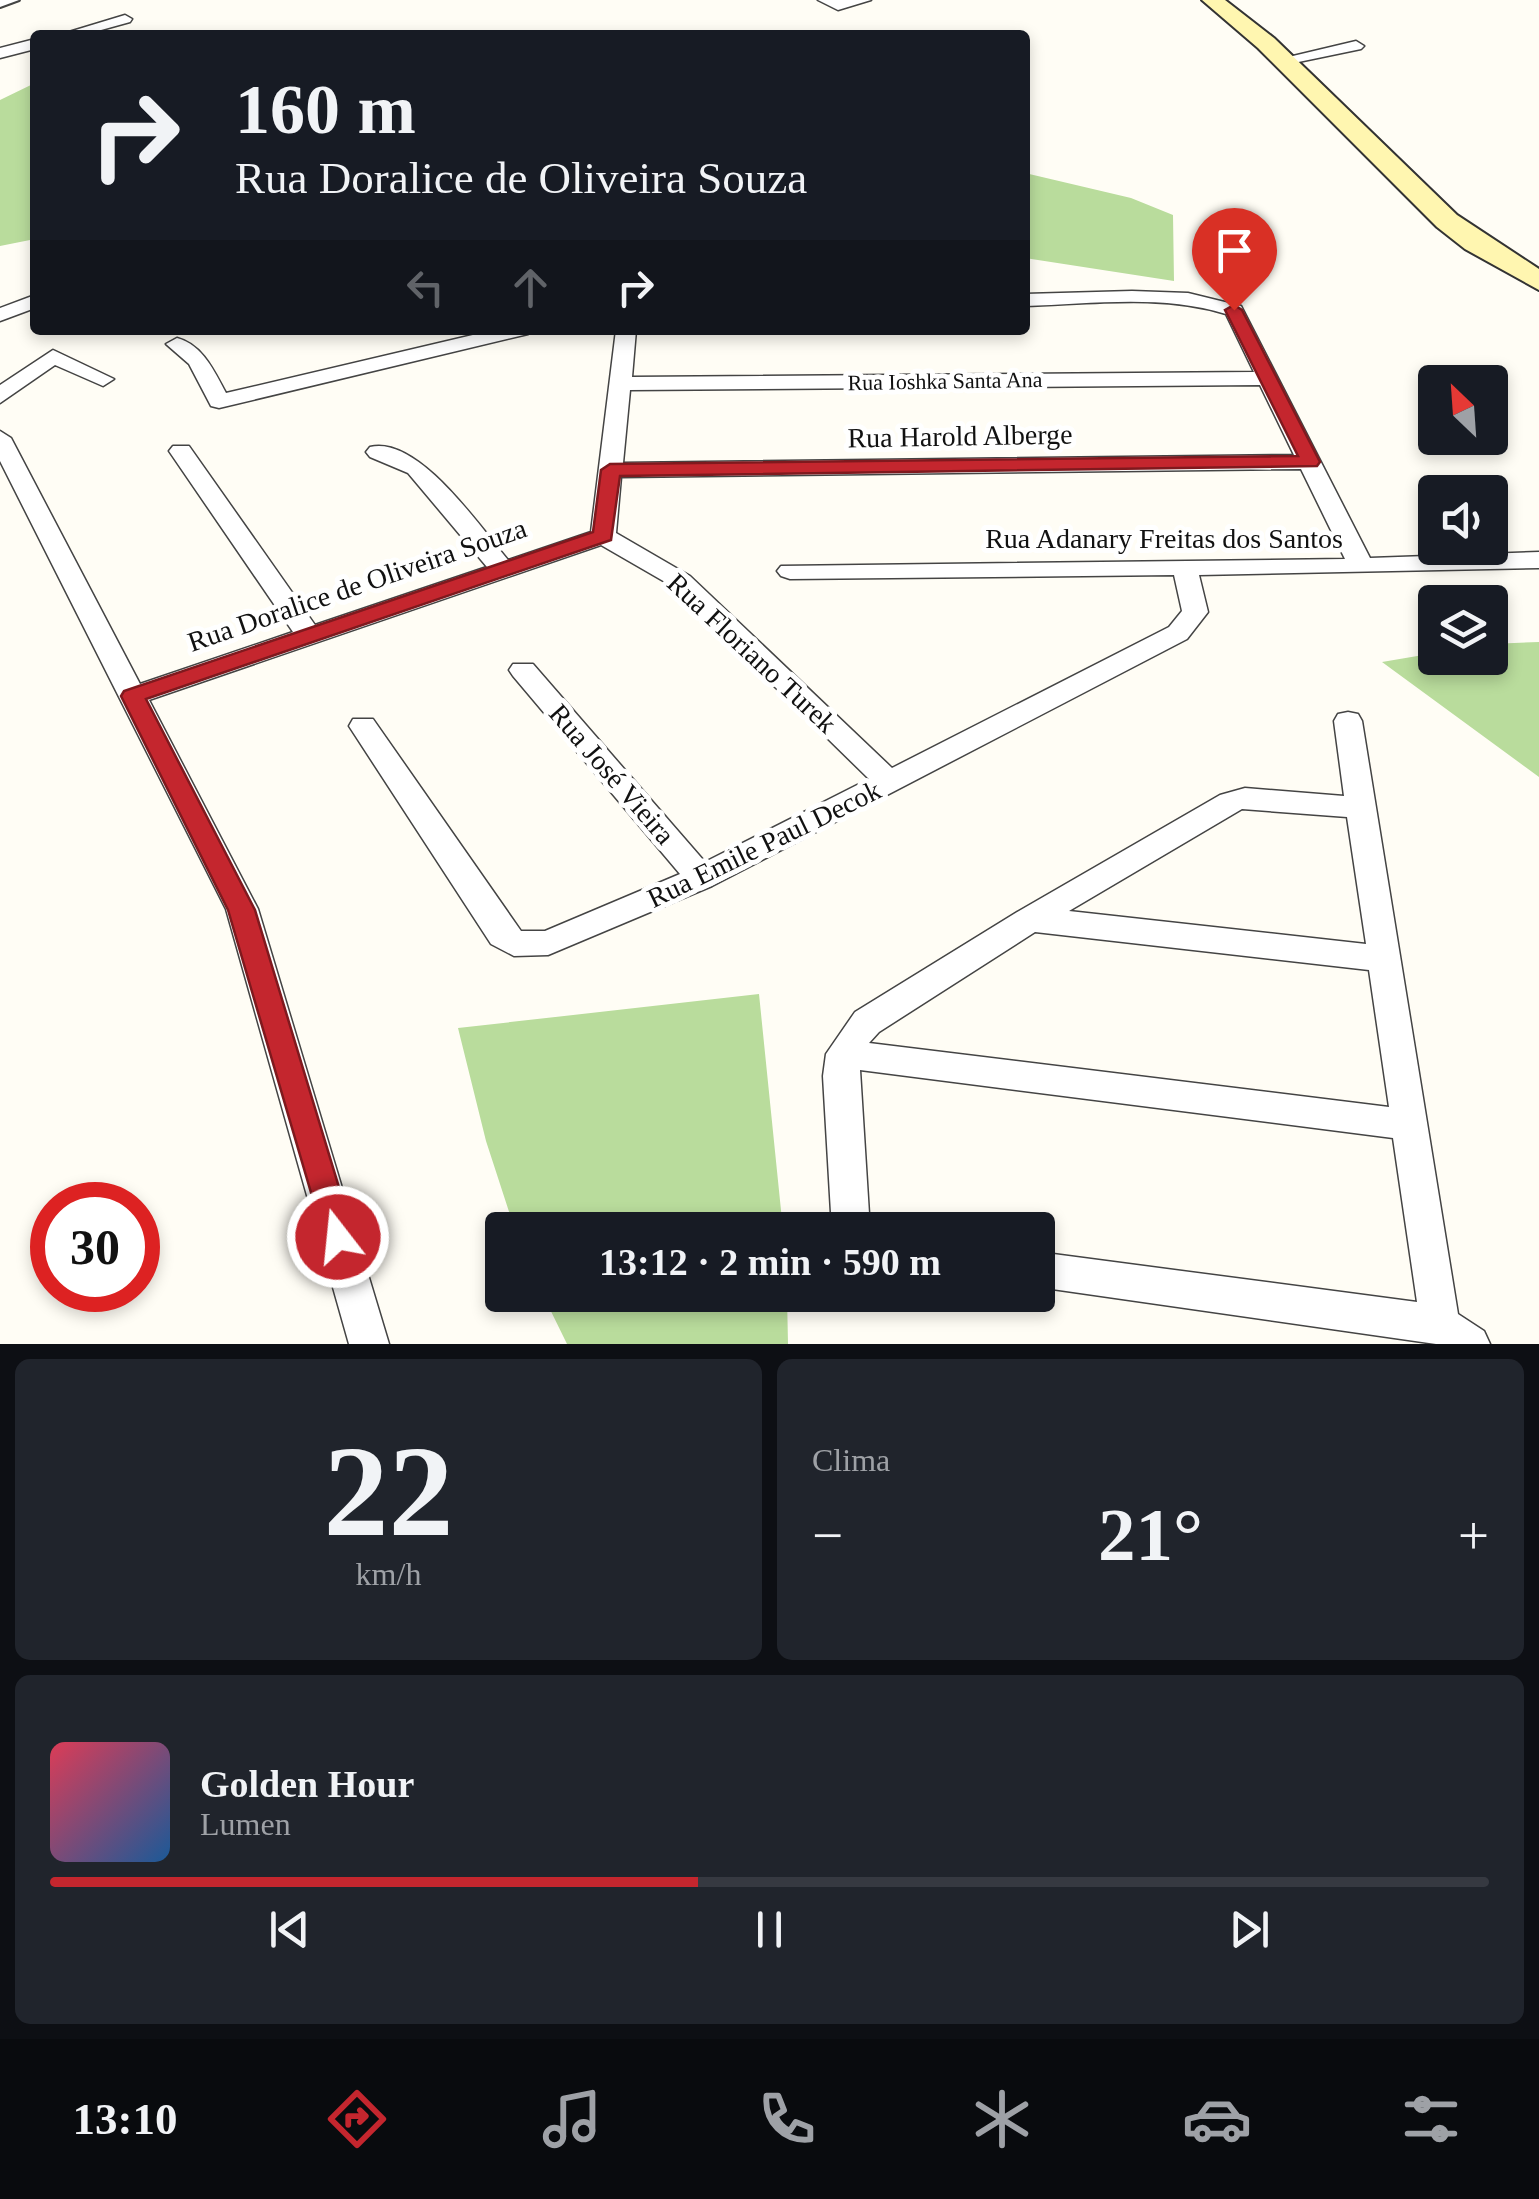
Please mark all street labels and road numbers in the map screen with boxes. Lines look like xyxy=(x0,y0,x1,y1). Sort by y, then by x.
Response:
street label: Rua Ioshka Santa Ana xyxy=(847,367,1043,395)
street label: Rua Harold Alberge xyxy=(847,419,1073,453)
street label: Rua Doralice de Oliveira Souza xyxy=(184,512,531,658)
street label: Rua Adanary Freitas dos Santos xyxy=(985,523,1343,554)
street label: Rua Floriano Turek xyxy=(661,567,843,739)
street label: Rua José Vieira xyxy=(543,698,682,851)
street label: Rua Emile Paul Decok xyxy=(642,774,886,914)

